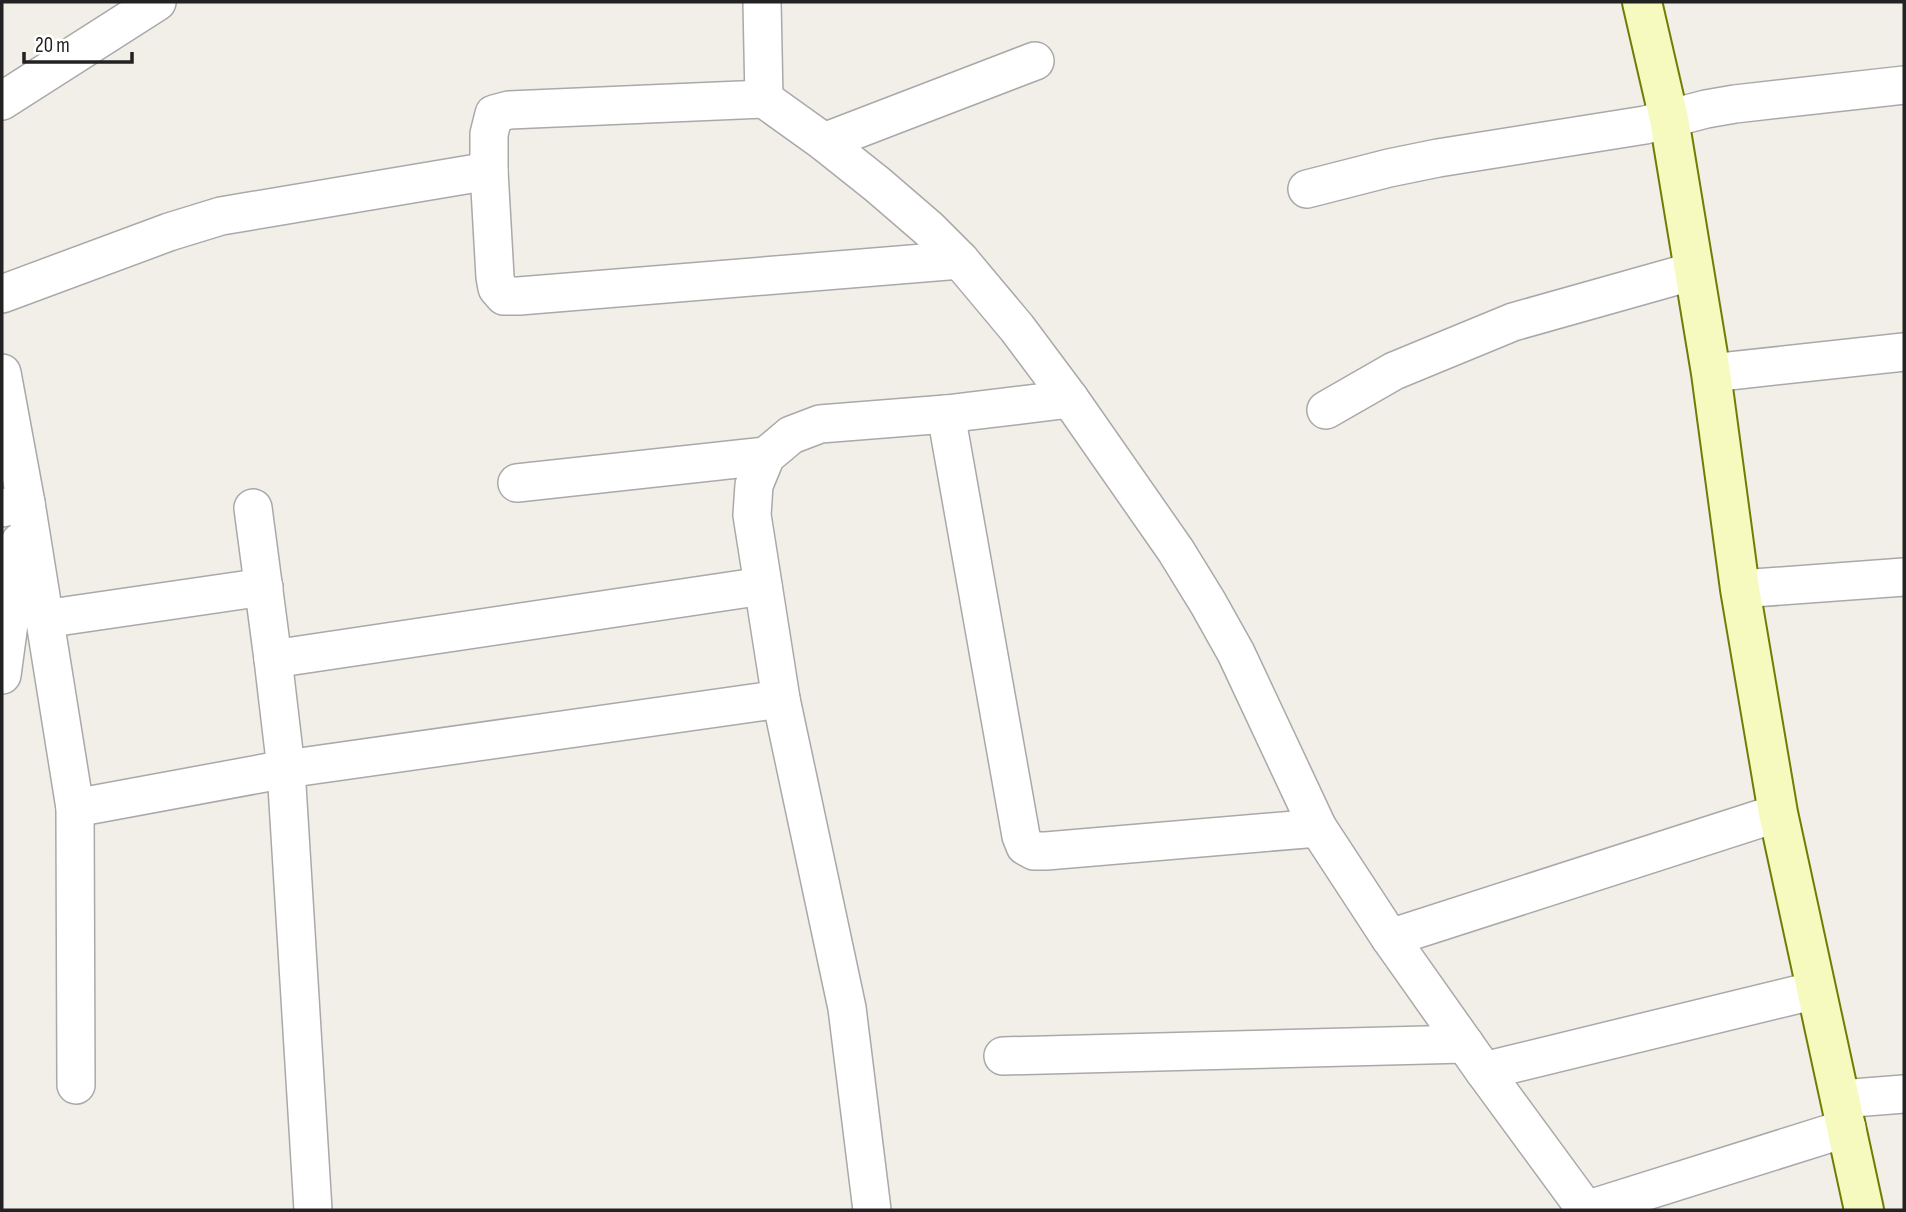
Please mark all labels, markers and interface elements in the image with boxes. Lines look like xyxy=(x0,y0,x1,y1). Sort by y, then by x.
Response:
scale bar xyxy=(24,21,133,65)
text: 20 m xyxy=(35,33,70,58)

